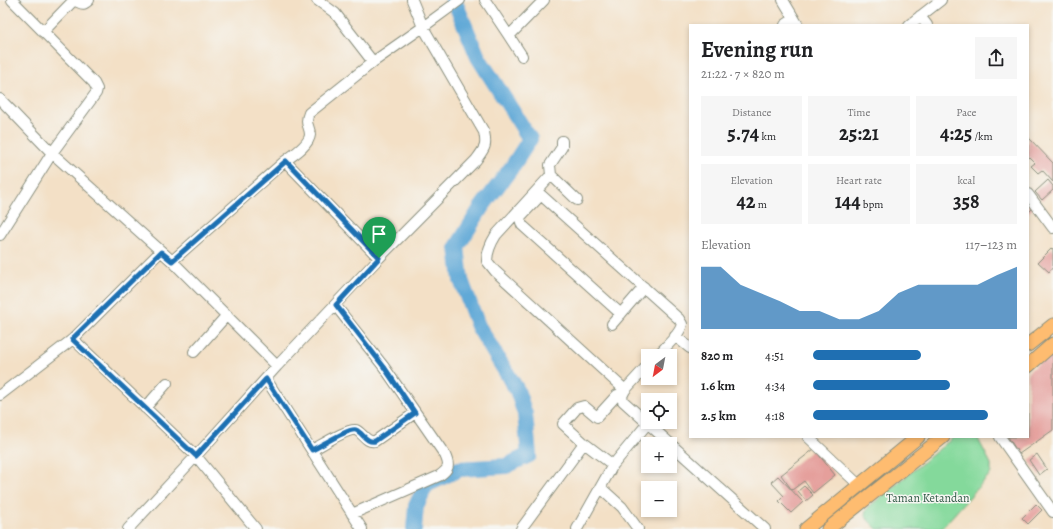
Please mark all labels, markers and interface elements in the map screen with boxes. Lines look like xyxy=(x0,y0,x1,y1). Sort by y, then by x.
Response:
text: Evening run xyxy=(701,35,813,65)
button: share xyxy=(975,37,1017,79)
text: 21:22 · 7 × 820 m xyxy=(701,65,785,82)
text: Distance xyxy=(732,105,771,120)
text: Time xyxy=(848,105,870,120)
text: Pace xyxy=(956,105,977,120)
text: 5.74 xyxy=(727,120,759,147)
text: 25:21 xyxy=(839,120,879,147)
text: 4:25 xyxy=(940,120,972,147)
text: km xyxy=(759,129,776,144)
text: /km xyxy=(972,129,993,144)
text: Elevation xyxy=(731,173,773,188)
text: Heart rate xyxy=(836,173,882,188)
text: kcal xyxy=(958,173,975,188)
text: 42 xyxy=(736,188,756,215)
text: 144 xyxy=(835,188,861,215)
text: 358 xyxy=(953,188,980,215)
text: m xyxy=(756,197,767,212)
text: bpm xyxy=(861,197,883,212)
pin xyxy=(362,217,396,258)
icon: arrive xyxy=(368,223,390,245)
text: Elevation xyxy=(701,236,751,253)
text: 117–123 m xyxy=(965,236,1017,253)
text: 820 m xyxy=(701,347,733,364)
text: 4:51 xyxy=(765,347,784,364)
north arrow xyxy=(641,349,677,385)
map controls xyxy=(641,349,677,517)
text: 1.6 km xyxy=(701,377,735,394)
text: 4:34 xyxy=(765,377,785,394)
button: locate xyxy=(641,393,677,429)
text: 2.5 km xyxy=(701,407,736,424)
text: 4:18 xyxy=(765,407,785,424)
button: + xyxy=(641,437,677,473)
button: − xyxy=(641,481,677,517)
park label: Taman Ketandan xyxy=(886,490,970,506)

